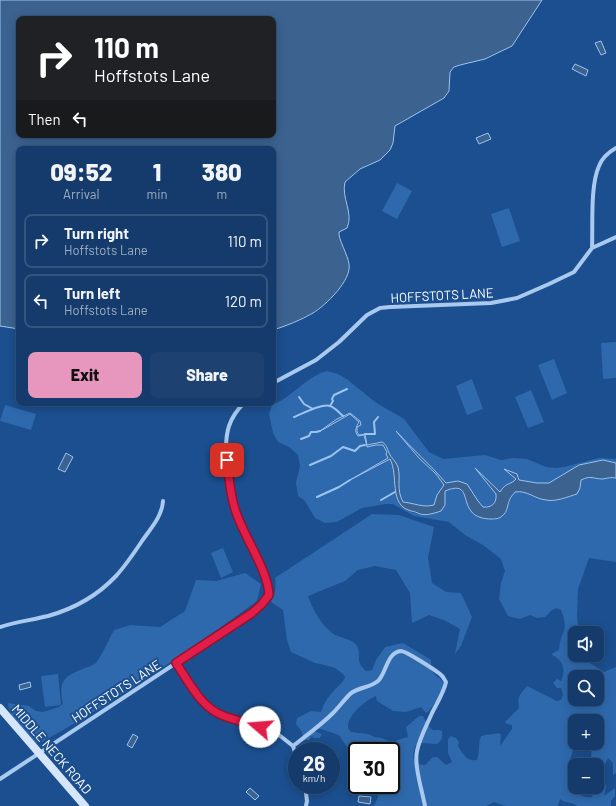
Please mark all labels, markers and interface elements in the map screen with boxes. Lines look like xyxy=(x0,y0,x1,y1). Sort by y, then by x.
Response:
text: 110 m xyxy=(94,30,159,64)
icon: right xyxy=(28,32,80,84)
text: Hoffstots Lane xyxy=(94,64,210,86)
icon: left xyxy=(69,108,91,130)
text: Then xyxy=(28,110,61,128)
text: 09:52 xyxy=(50,157,112,186)
text: 1 xyxy=(153,157,161,186)
text: 380 xyxy=(202,157,242,186)
text: Arrival xyxy=(63,186,99,202)
text: min xyxy=(147,186,168,202)
text: m xyxy=(216,186,227,202)
text: Turn right xyxy=(64,224,129,242)
icon: right xyxy=(30,230,52,252)
text: 110 m xyxy=(228,232,262,250)
text: Hoffstots Lane xyxy=(64,242,148,258)
text: Turn left xyxy=(64,284,120,302)
street label: HOFFSTOTS LANE xyxy=(390,284,494,306)
icon: left xyxy=(30,290,52,312)
text: 120 m xyxy=(225,292,262,310)
text: Hoffstots Lane xyxy=(64,302,148,318)
button: Exit xyxy=(28,352,142,398)
button: Share xyxy=(150,352,264,398)
pin xyxy=(210,443,244,477)
icon: arrive xyxy=(216,449,238,471)
map controls xyxy=(568,626,604,794)
button: sound xyxy=(568,626,604,662)
street label: HOFFSTOTS LANE xyxy=(68,656,164,726)
button: search xyxy=(568,670,604,706)
street label: MIDDLE NECK ROAD xyxy=(9,701,95,797)
position arrow xyxy=(239,706,281,748)
button: + xyxy=(568,714,604,750)
speed limit sign: 30 xyxy=(348,742,400,794)
text: 26 xyxy=(303,751,325,775)
button: − xyxy=(568,758,604,794)
text: km/h xyxy=(303,772,325,784)

